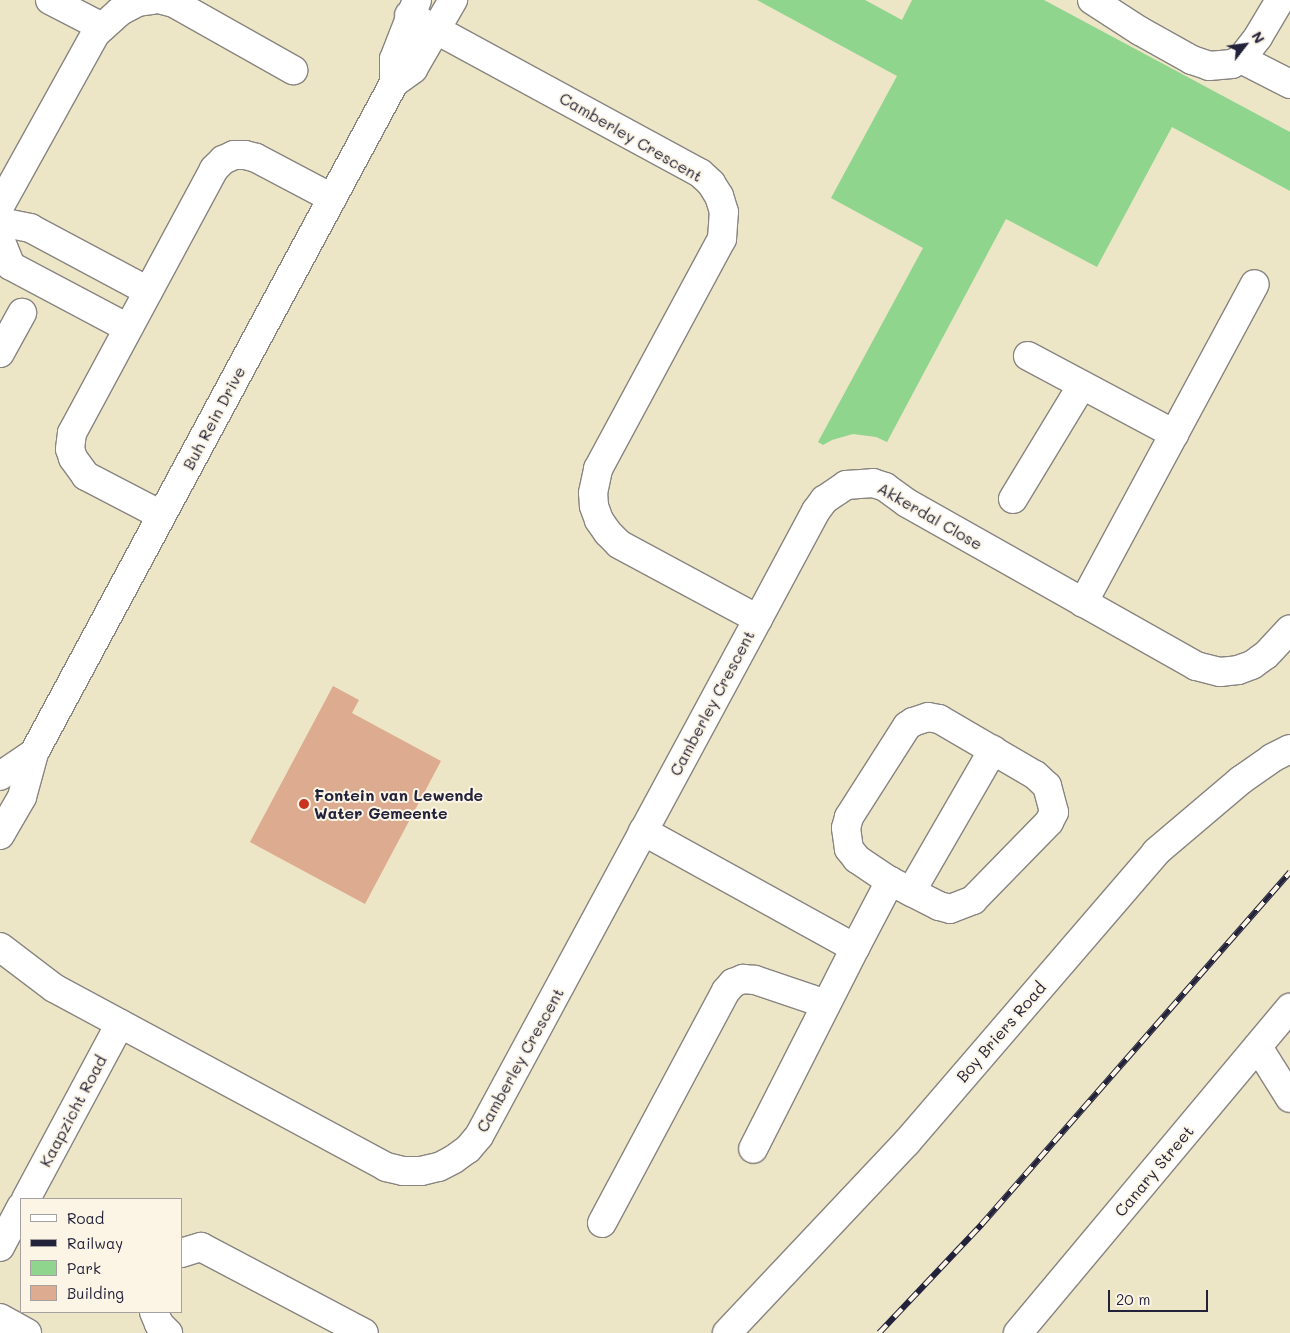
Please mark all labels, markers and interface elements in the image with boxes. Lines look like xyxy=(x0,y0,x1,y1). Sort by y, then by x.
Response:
north arrow xyxy=(1220,20,1270,70)
text: N xyxy=(1248,28,1269,47)
street label: Camberley Crescent xyxy=(556,88,706,186)
street label: Buh Rein Drive xyxy=(179,363,249,473)
street label: Akkerdal Close xyxy=(874,478,986,554)
street label: Camberley Crescent xyxy=(665,627,759,779)
place label: Fontein van Lewende Water Gemeente xyxy=(314,785,483,823)
marker: Fontein van Lewende Water Gemeente xyxy=(298,798,310,810)
street label: Boy Briers Road xyxy=(952,978,1050,1086)
street label: Camberley Crescent xyxy=(472,984,568,1136)
street label: Kaapzicht Road xyxy=(35,1052,111,1170)
street label: Canary Street xyxy=(1110,1122,1198,1220)
legend xyxy=(20,1198,182,1313)
text: Road xyxy=(67,1208,104,1228)
text: Railway xyxy=(67,1233,123,1253)
text: Park xyxy=(67,1258,101,1278)
scale bar xyxy=(1110,1280,1210,1312)
text: Building xyxy=(67,1283,124,1303)
text: 20 m xyxy=(1116,1289,1150,1309)

